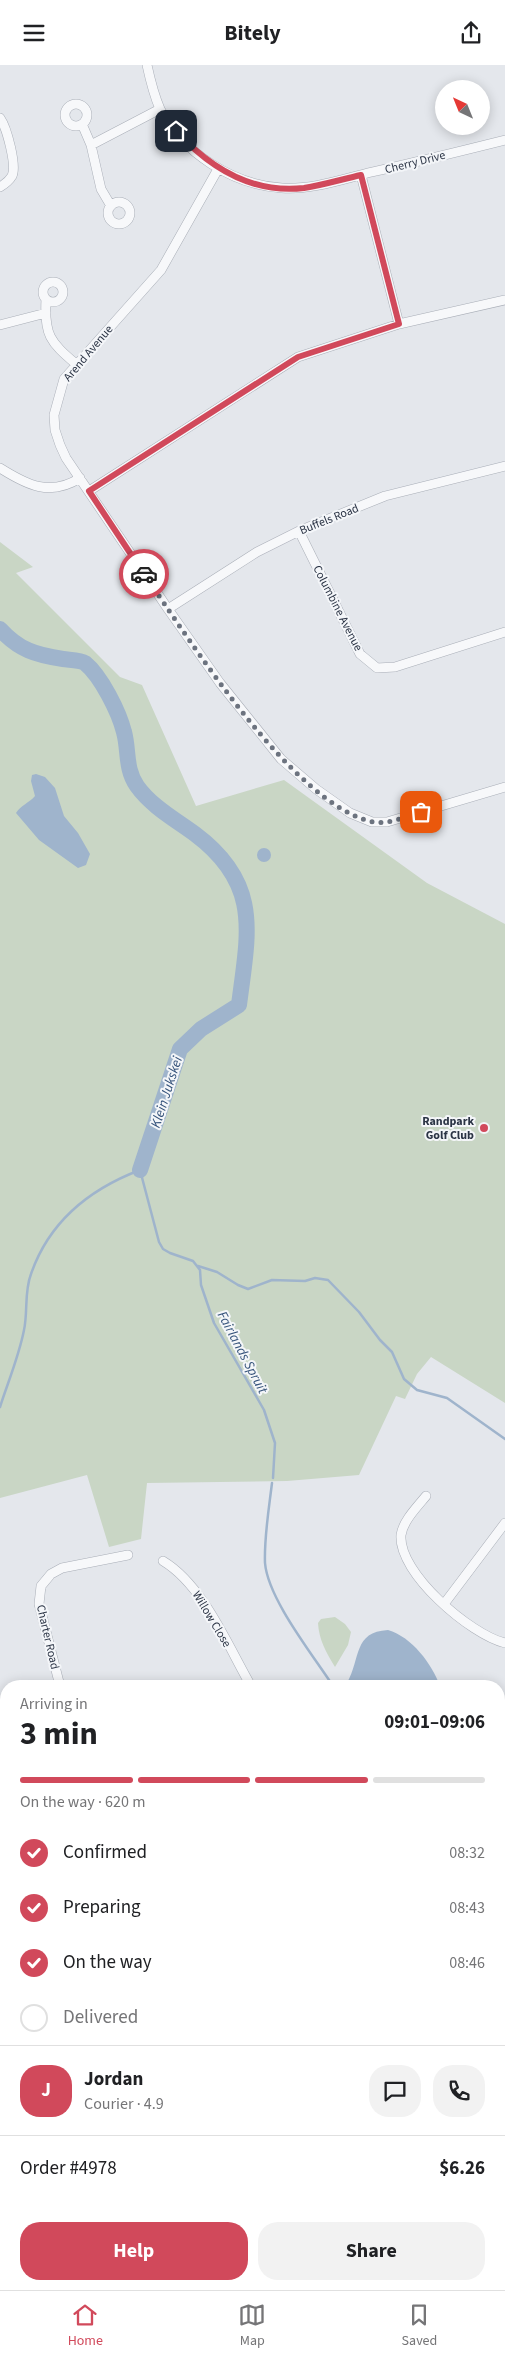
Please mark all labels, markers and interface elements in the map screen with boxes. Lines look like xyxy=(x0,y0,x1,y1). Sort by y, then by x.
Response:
text: Bitely xyxy=(224,17,281,49)
icon: menu xyxy=(20,19,48,47)
icon: share xyxy=(457,19,485,47)
north arrow xyxy=(435,80,490,135)
map controls xyxy=(435,80,490,135)
pin xyxy=(155,110,197,152)
icon: home xyxy=(162,117,190,145)
street label: Cherry Drive xyxy=(383,147,447,178)
street label: Arend Avenue xyxy=(60,321,117,385)
street label: Buffels Road xyxy=(297,500,361,539)
courier xyxy=(119,549,169,599)
icon: car xyxy=(130,560,158,588)
street label: Columbine Avenue xyxy=(309,562,367,654)
pin xyxy=(400,791,442,833)
icon: bag xyxy=(407,798,435,826)
water label: Klein Jukskei xyxy=(146,1053,188,1131)
place label: Randpark Golf Club xyxy=(422,1113,474,1144)
marker: Randpark Golf Club xyxy=(478,1122,490,1134)
water label: Fairlands Spruit xyxy=(212,1308,272,1398)
street label: Willow Close xyxy=(188,1588,235,1651)
street label: Charter Road xyxy=(32,1603,63,1671)
text: Arriving in xyxy=(20,1693,88,1715)
text: 09:01–09:06 xyxy=(384,1709,485,1736)
text: 3 min xyxy=(20,1711,98,1757)
text: On the way · 620 m xyxy=(20,1791,145,1813)
icon: check xyxy=(20,1839,48,1867)
text: Confirmed xyxy=(63,1839,147,1866)
text: 08:32 xyxy=(449,1842,485,1864)
icon: check xyxy=(20,1894,48,1922)
text: Preparing xyxy=(63,1894,141,1921)
text: 08:43 xyxy=(449,1897,485,1919)
icon: check xyxy=(20,1949,48,1977)
text: On the way xyxy=(63,1949,152,1976)
text: 08:46 xyxy=(449,1952,485,1974)
text: Delivered xyxy=(63,2004,138,2031)
button: chat xyxy=(369,2065,421,2117)
button: phone xyxy=(433,2065,485,2117)
text: Jordan xyxy=(84,2066,143,2093)
text: J xyxy=(41,2077,51,2104)
text: Courier · 4.9 xyxy=(84,2093,164,2115)
text: Order #4978 xyxy=(20,2155,117,2182)
text: $6.26 xyxy=(439,2155,485,2182)
button: Help xyxy=(20,2222,248,2280)
button: Share xyxy=(258,2222,485,2280)
tab: Home xyxy=(68,2301,103,2351)
tab: Map xyxy=(238,2301,266,2351)
tab: Saved xyxy=(402,2301,437,2351)

